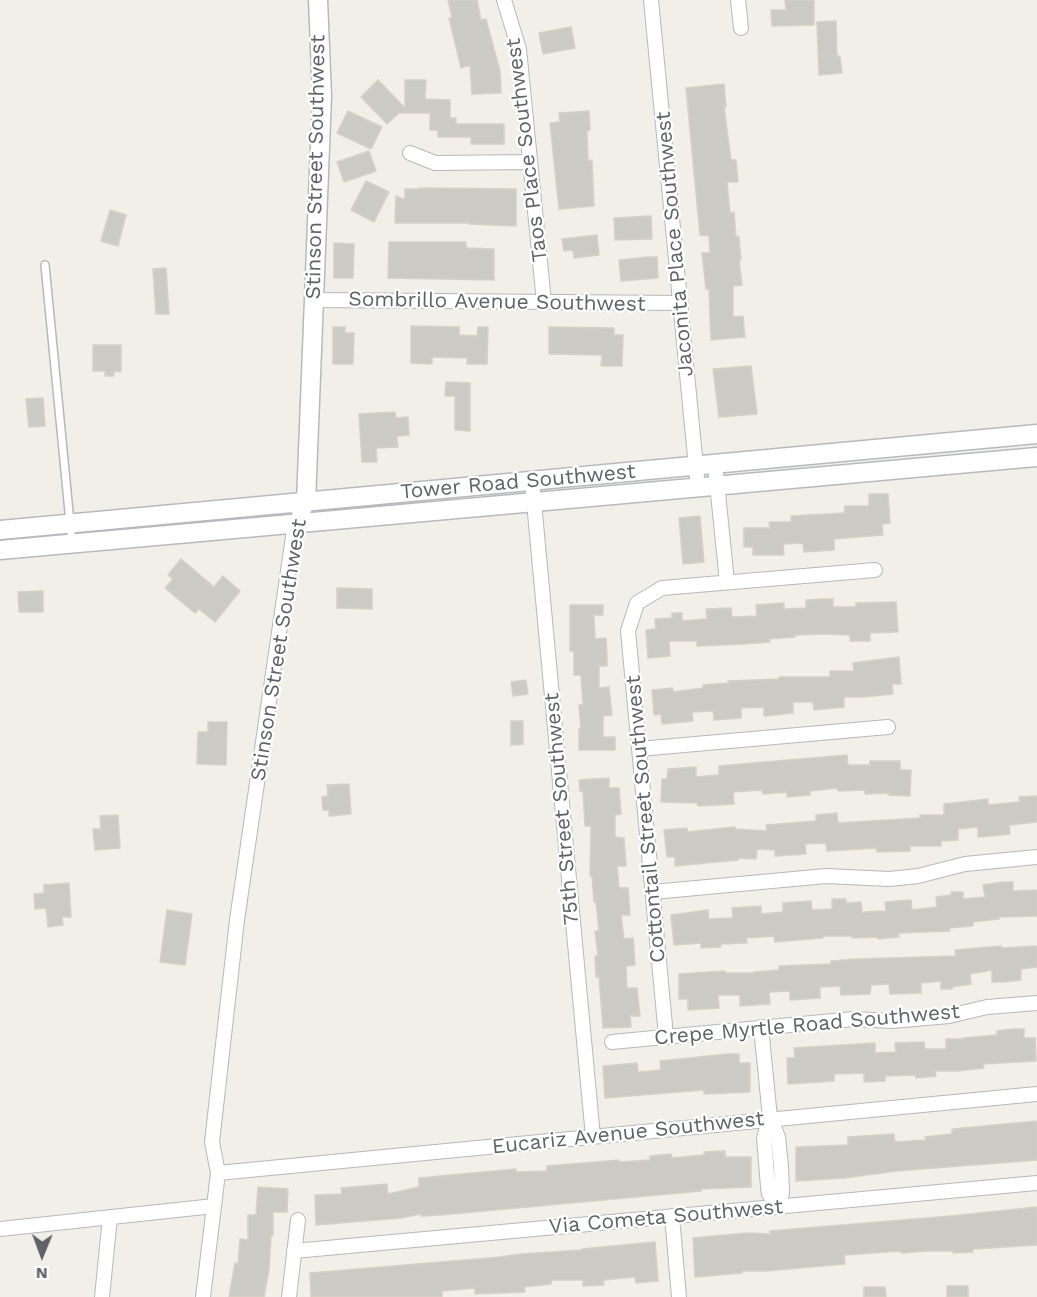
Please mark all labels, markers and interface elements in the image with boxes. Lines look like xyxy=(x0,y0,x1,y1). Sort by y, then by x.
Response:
street label: Stinson Street Southwest xyxy=(301,34,331,300)
street label: Taos Place Southwest xyxy=(501,37,553,263)
street label: Jaconita Place Southwest xyxy=(651,110,699,378)
street label: Sombrillo Avenue Southwest xyxy=(348,287,646,317)
street label: Tower Road Southwest xyxy=(399,459,637,505)
street label: Stinson Street Southwest xyxy=(246,517,312,783)
street label: Cottontail Street Southwest xyxy=(621,674,671,964)
street label: 75th Street Southwest xyxy=(539,692,585,926)
street label: Crepe Myrtle Road Southwest xyxy=(653,999,961,1051)
street label: Eucariz Avenue Southwest xyxy=(491,1106,765,1160)
street label: Via Cometa Southwest xyxy=(548,1194,784,1240)
north arrow xyxy=(12,1225,72,1285)
text: N xyxy=(36,1264,48,1283)

